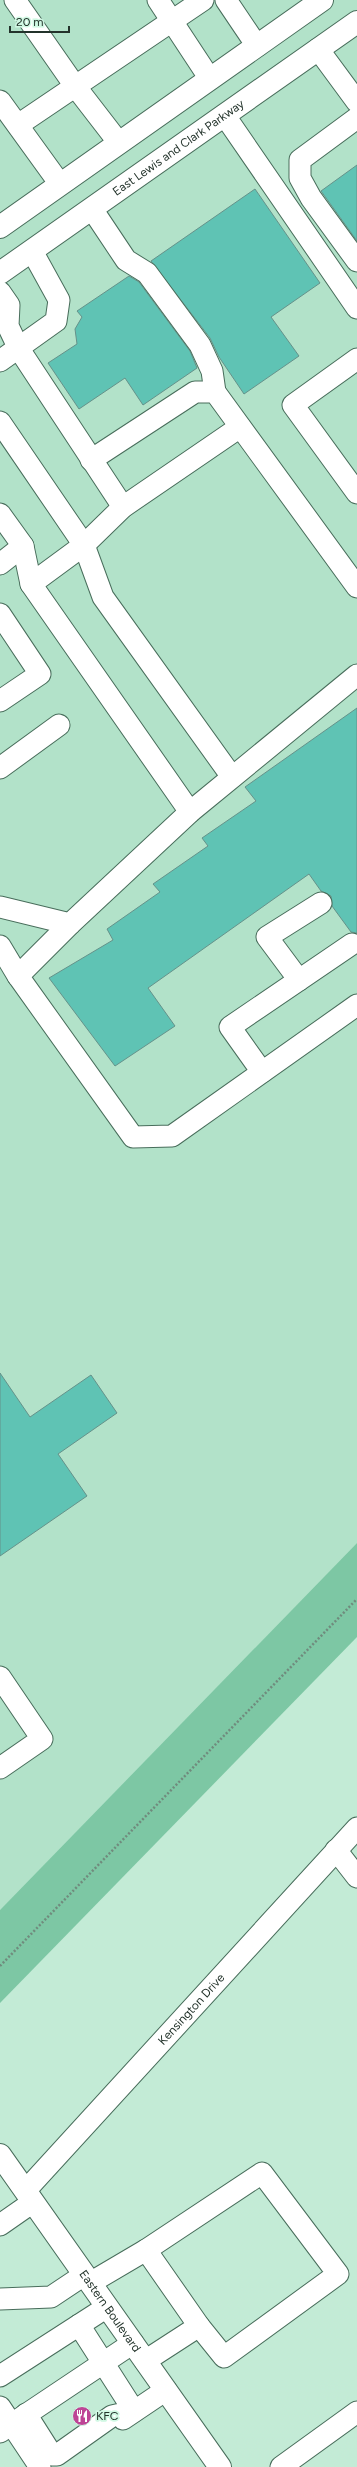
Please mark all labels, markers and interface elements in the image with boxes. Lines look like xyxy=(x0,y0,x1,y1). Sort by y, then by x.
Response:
scale bar xyxy=(10,8,69,34)
text: 20 m xyxy=(16,15,44,29)
street label: East Lewis and Clark Parkway xyxy=(110,96,247,199)
street label: Kensington Drive xyxy=(155,1970,228,2048)
street label: Eastern Boulevard xyxy=(76,2267,144,2355)
restaurant icon: KFC xyxy=(71,2405,93,2427)
place label: KFC xyxy=(96,2409,119,2423)

